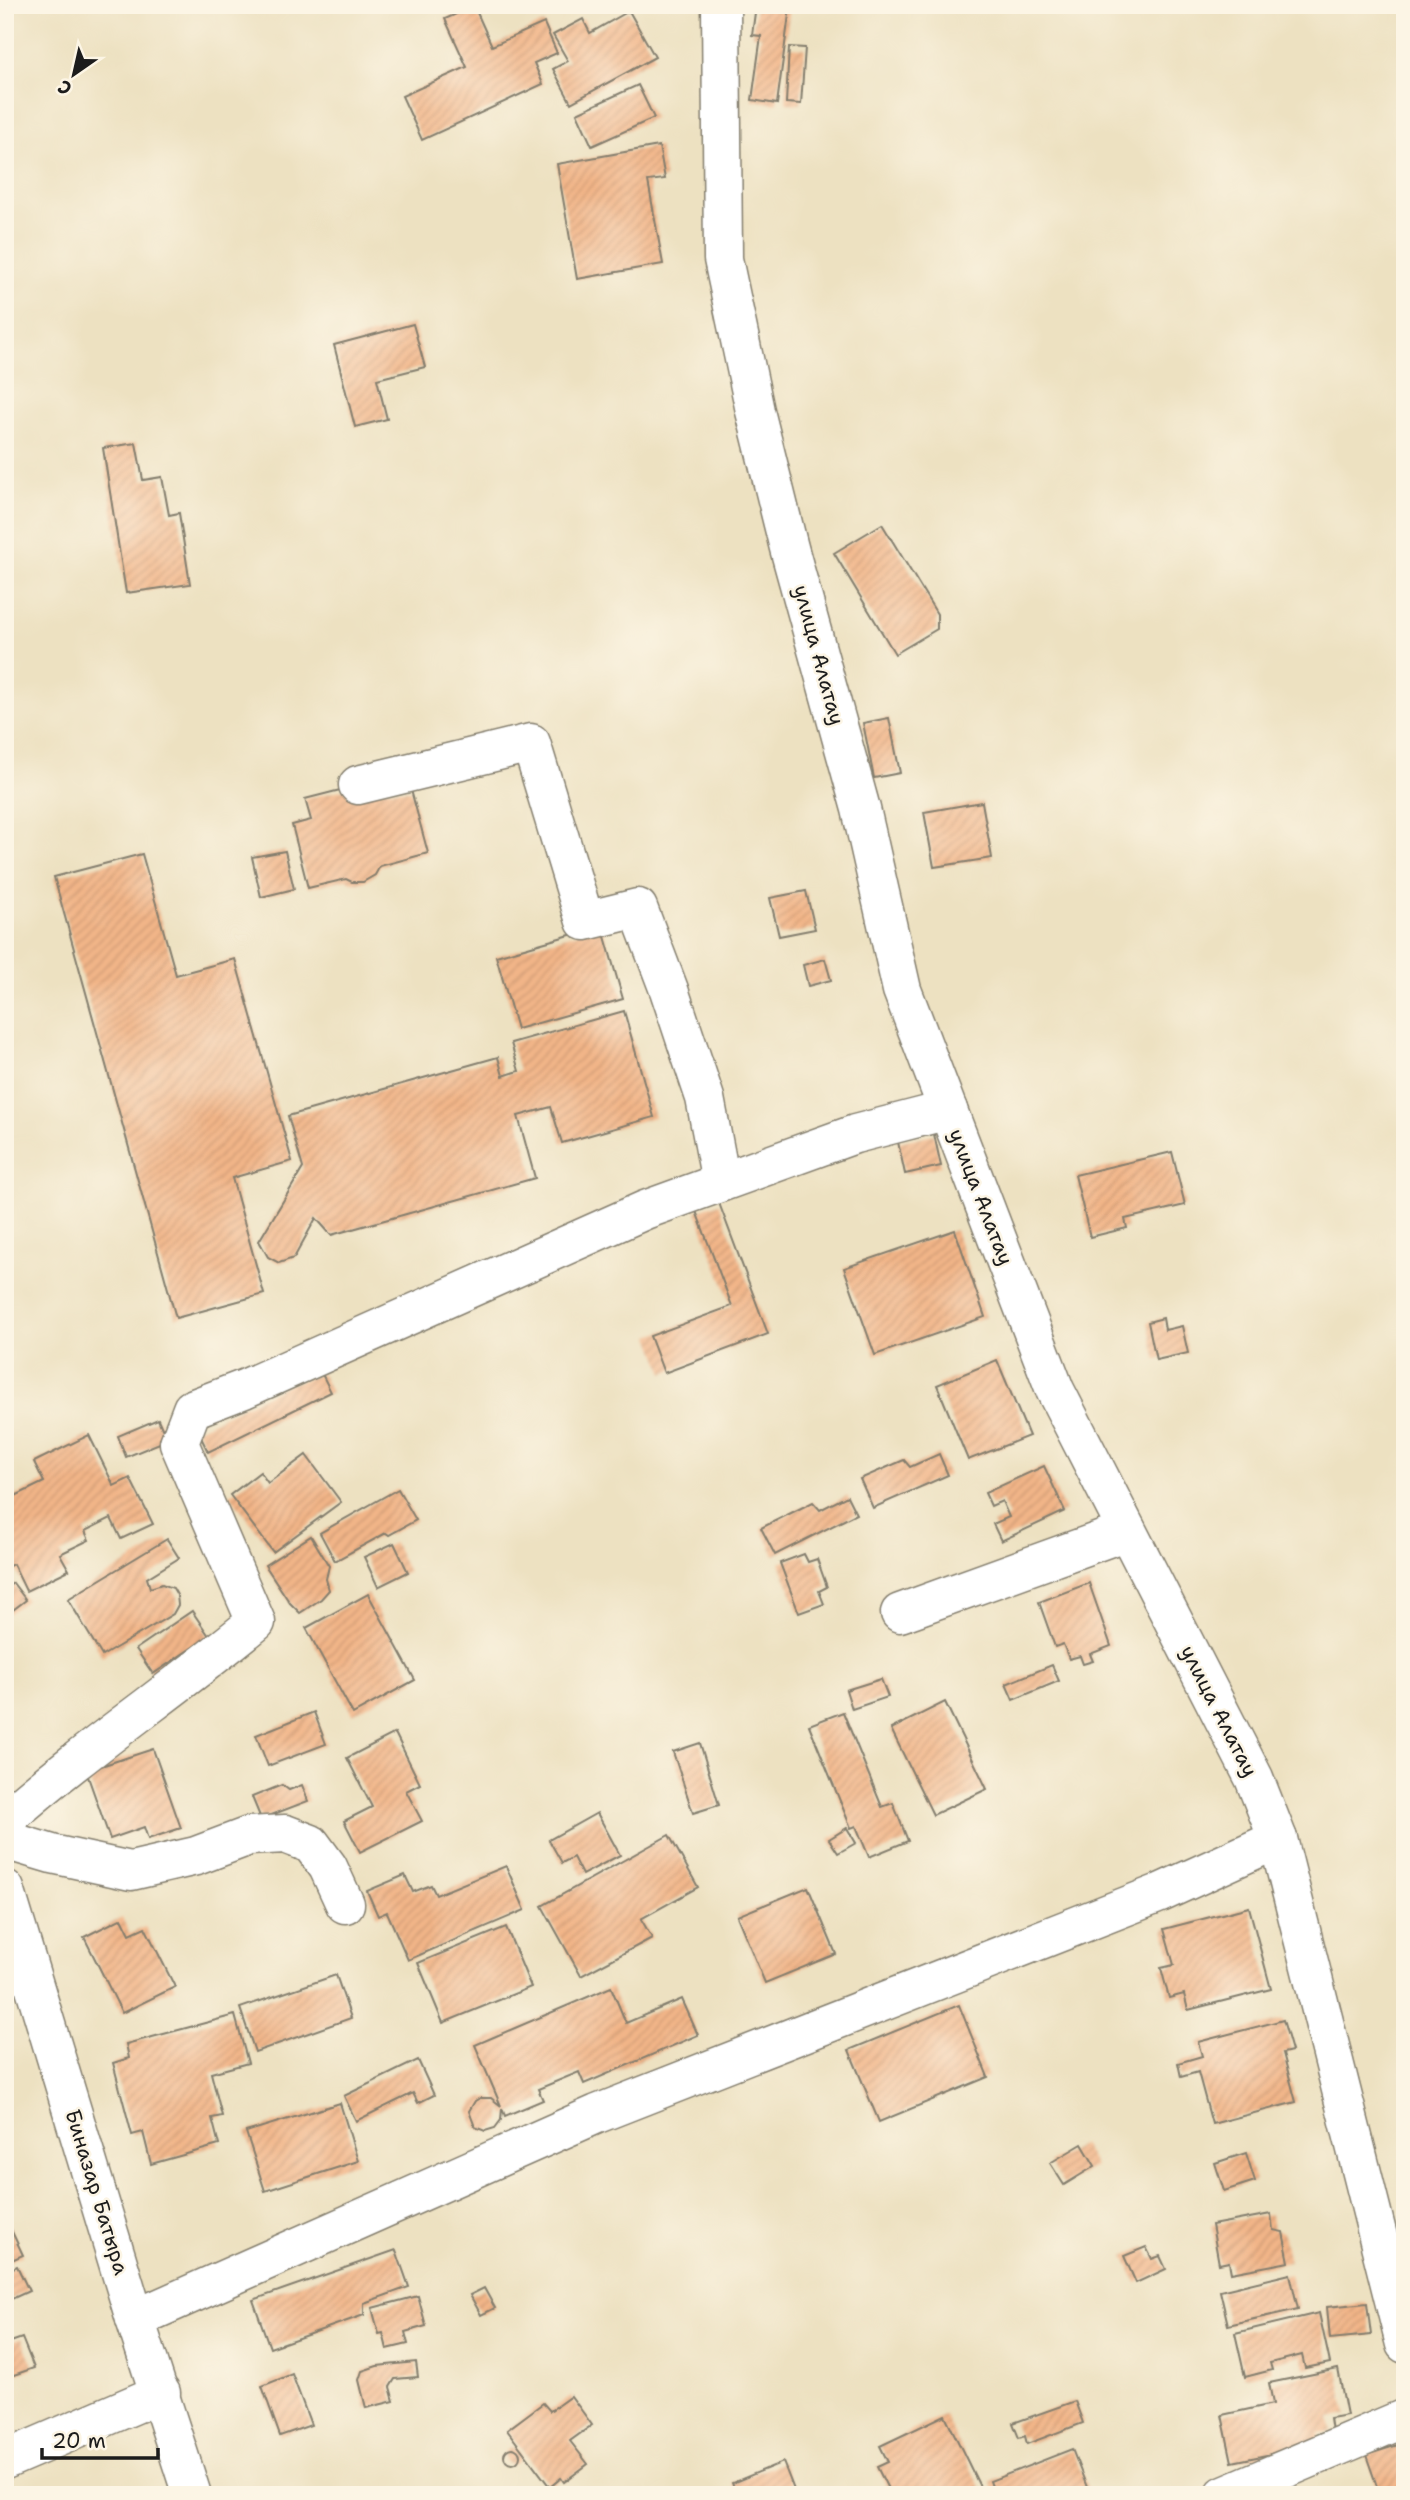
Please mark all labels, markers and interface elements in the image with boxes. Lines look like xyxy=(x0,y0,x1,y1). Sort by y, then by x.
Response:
north arrow xyxy=(38,38,108,108)
text: С xyxy=(53,74,77,101)
street label: улица Алатау xyxy=(787,582,851,728)
street label: улица Алатау xyxy=(942,1125,1020,1269)
street label: улица Алатау xyxy=(1174,1640,1264,1782)
street label: Биназар Батыра xyxy=(59,2106,135,2278)
scale bar xyxy=(42,2416,158,2460)
text: 20 m xyxy=(52,2427,106,2455)

